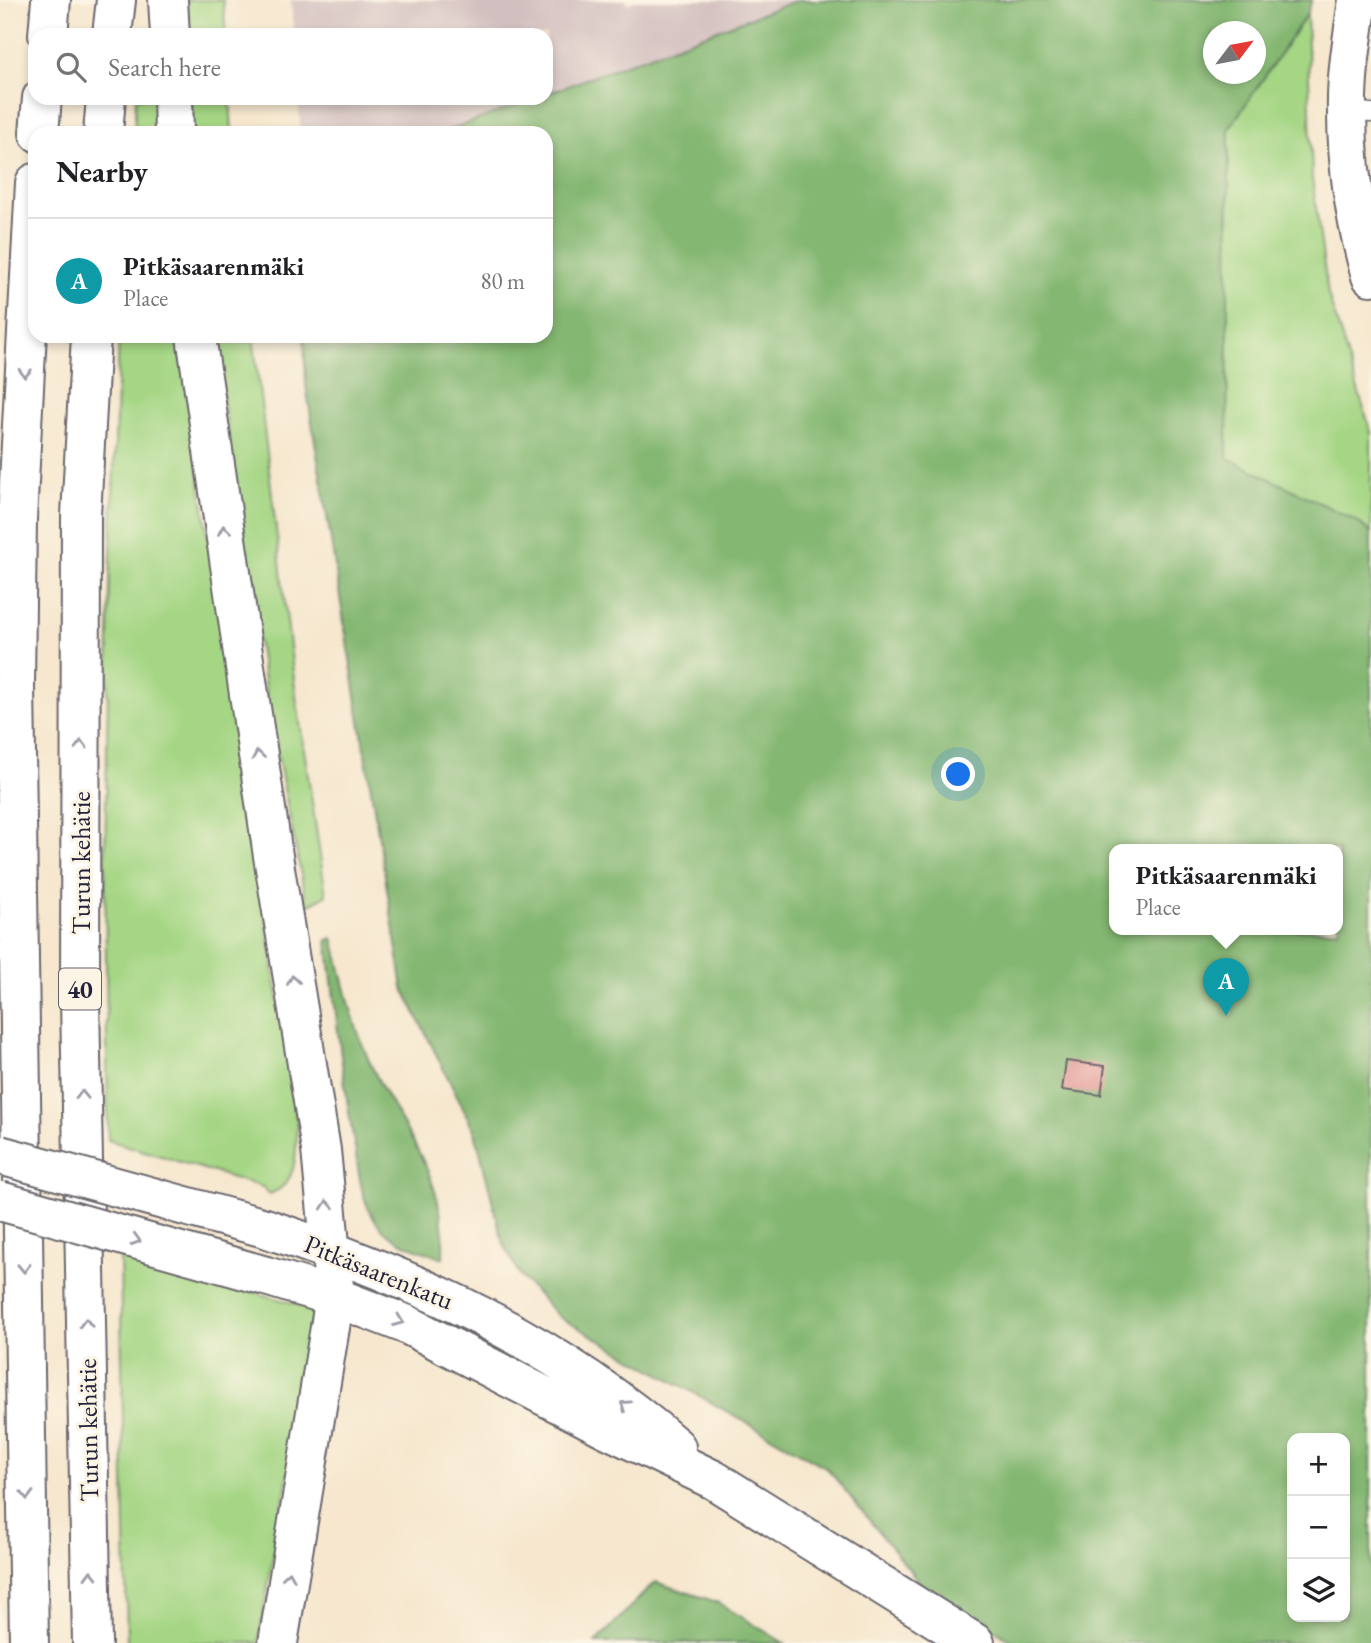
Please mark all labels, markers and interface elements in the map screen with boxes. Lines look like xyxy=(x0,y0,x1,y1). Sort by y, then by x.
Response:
north arrow xyxy=(1203,21,1266,84)
search box xyxy=(28,28,553,105)
icon: search xyxy=(52,48,90,86)
text: Search here xyxy=(108,50,221,84)
text: Nearby xyxy=(56,152,148,191)
text: Pitkäsaarenmäki xyxy=(123,249,304,283)
text: A xyxy=(71,266,87,296)
text: 80 m xyxy=(480,266,525,296)
text: Place xyxy=(123,283,168,313)
one-way arrow xyxy=(18,368,33,379)
one-way arrow xyxy=(217,525,232,536)
one-way arrow xyxy=(73,740,89,750)
one-way arrow xyxy=(251,750,266,761)
your location xyxy=(941,757,975,791)
street label: Turun kehätie xyxy=(64,791,98,935)
popup xyxy=(1109,844,1343,935)
text: Pitkäsaarenmäki xyxy=(1135,858,1317,892)
text: Place xyxy=(1135,892,1181,922)
pin: A xyxy=(1203,958,1249,1016)
road number: 40 xyxy=(59,968,101,1009)
one-way arrow xyxy=(286,974,301,986)
one-way arrow xyxy=(74,1090,90,1100)
one-way arrow xyxy=(319,1199,334,1211)
street label: Pitkäsaarenkatu xyxy=(300,1227,459,1317)
one-way arrow xyxy=(130,1231,142,1246)
one-way arrow xyxy=(16,1262,31,1273)
one-way arrow xyxy=(392,1313,404,1327)
one-way arrow xyxy=(78,1317,94,1328)
street label: Turun kehätie xyxy=(70,1358,106,1502)
one-way arrow xyxy=(620,1401,633,1413)
map controls xyxy=(1287,1433,1350,1622)
button: + xyxy=(1287,1433,1350,1496)
one-way arrow xyxy=(19,1490,35,1501)
button: − xyxy=(1287,1496,1350,1559)
button: layers xyxy=(1287,1559,1350,1622)
one-way arrow xyxy=(83,1569,99,1580)
one-way arrow xyxy=(281,1570,296,1582)

